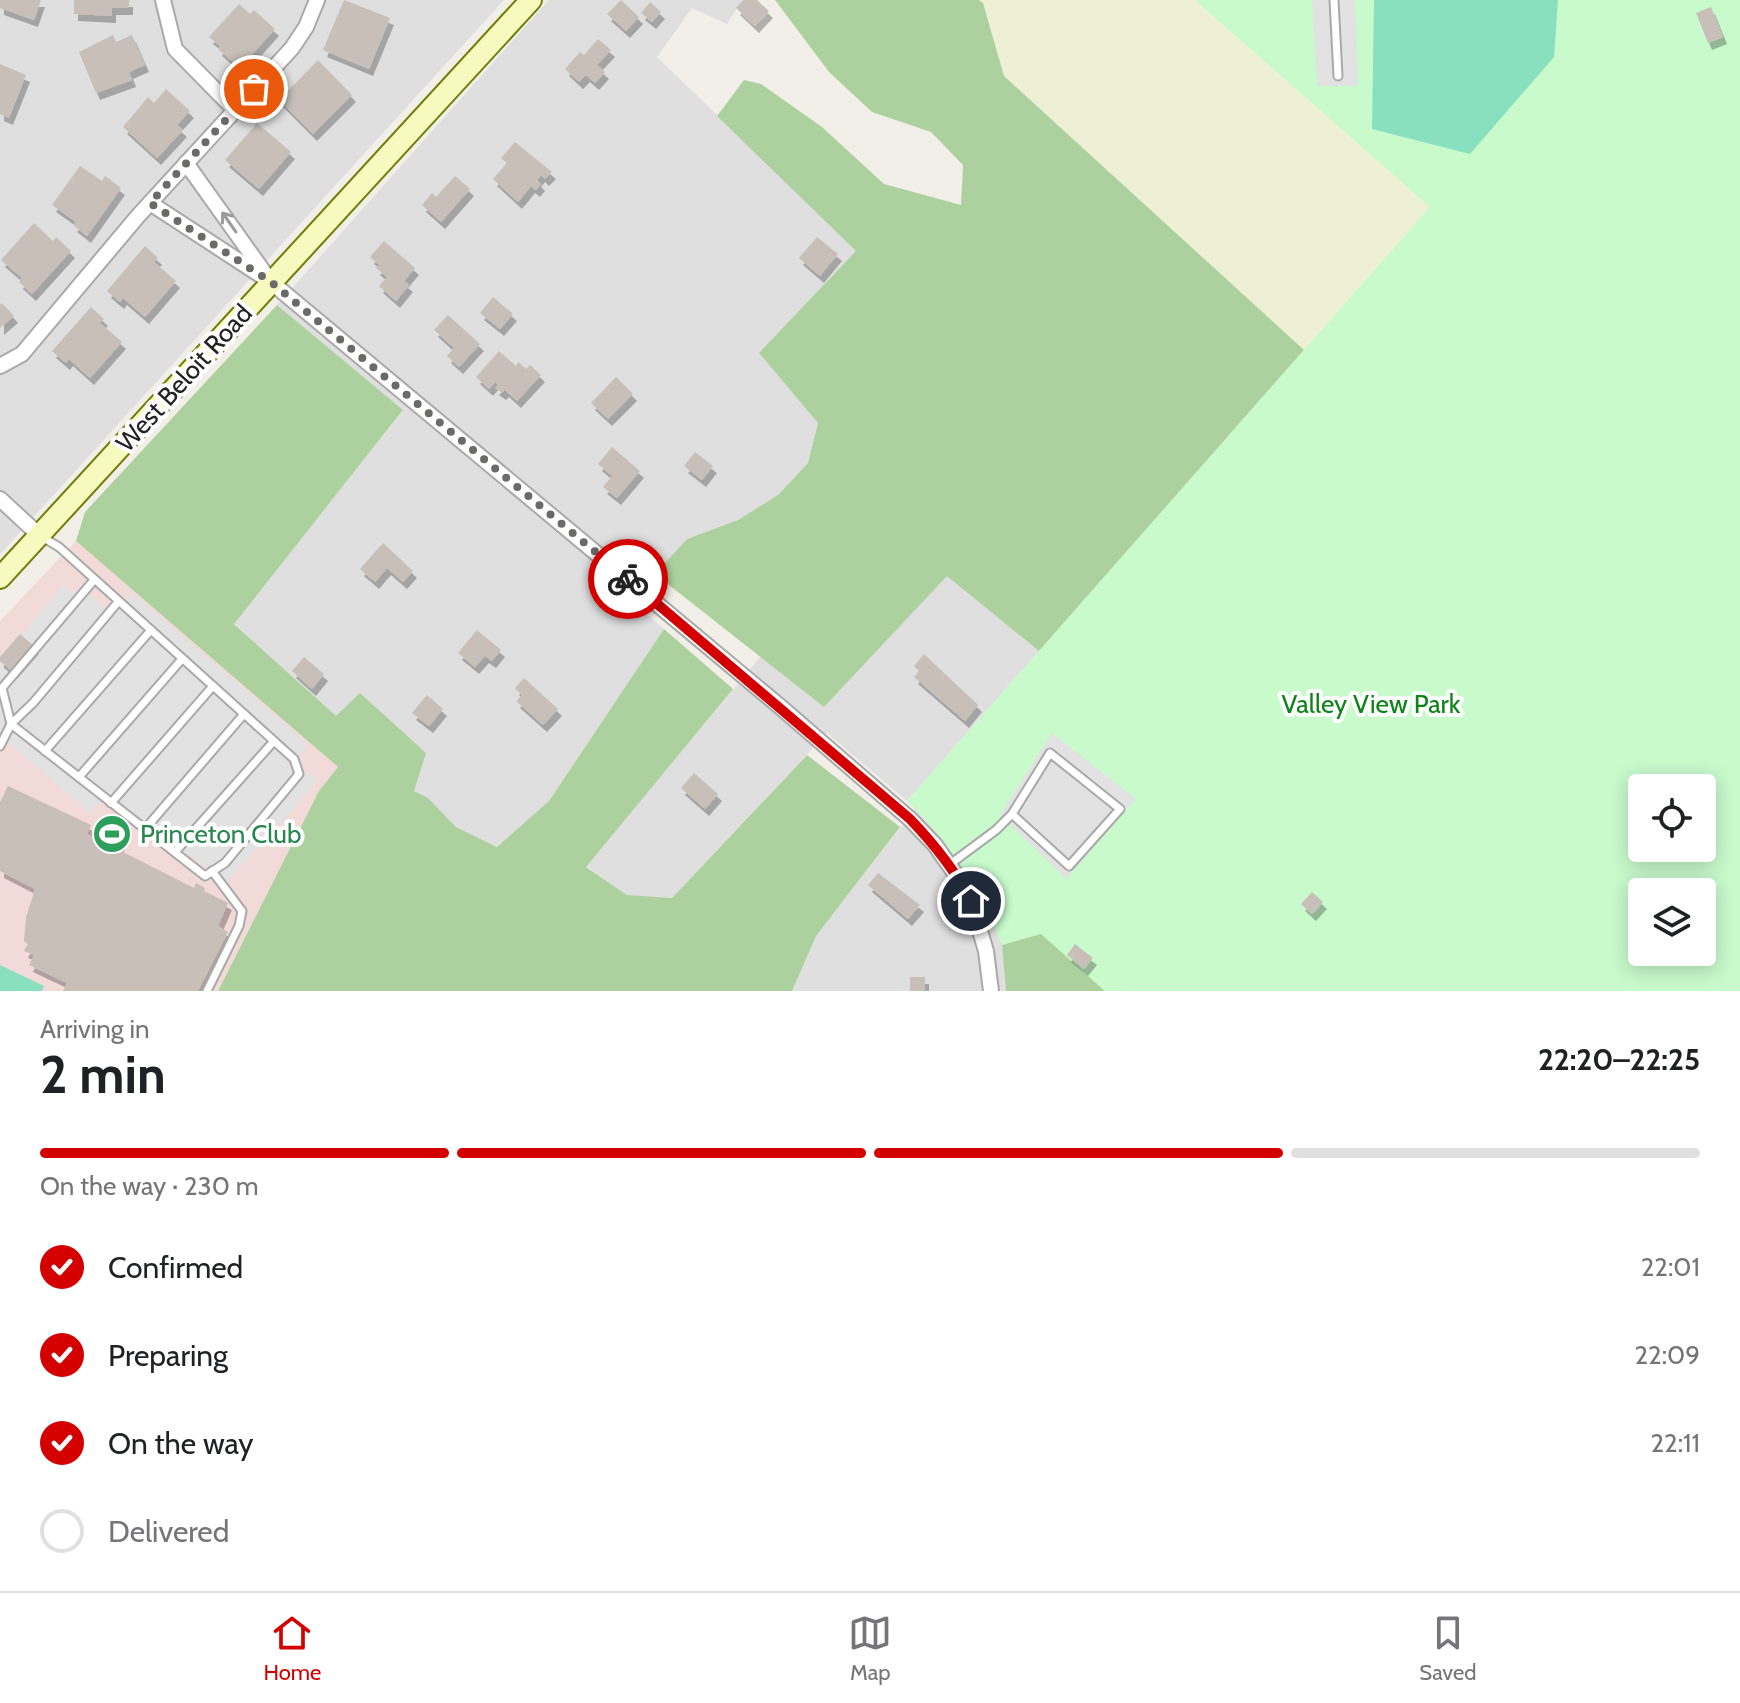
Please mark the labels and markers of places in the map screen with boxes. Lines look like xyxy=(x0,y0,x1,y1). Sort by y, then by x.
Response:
pin xyxy=(220,55,288,123)
sports icon: Princeton Club xyxy=(91,813,133,855)
place label: Princeton Club xyxy=(140,818,301,850)
pin xyxy=(937,867,1005,935)

